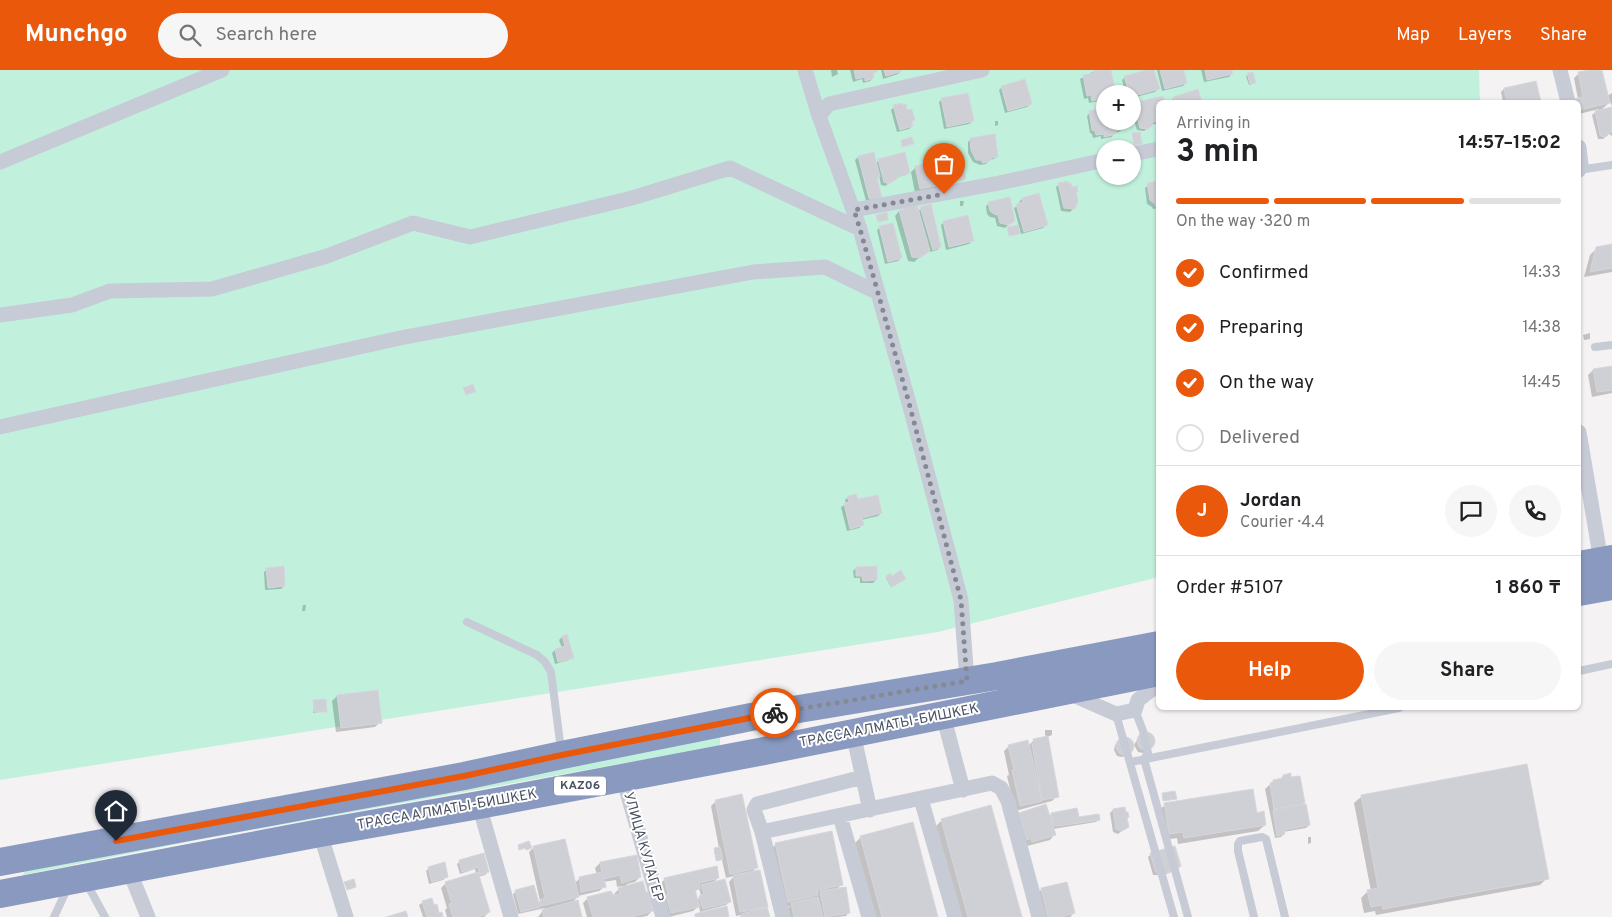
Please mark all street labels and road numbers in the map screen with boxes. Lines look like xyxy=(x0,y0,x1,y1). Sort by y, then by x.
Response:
street label: ТРАССА АЛМАТЫ-БИШКЕК xyxy=(798,700,980,752)
road number: KАZ06 xyxy=(554,776,606,796)
street label: ТРАССА АЛМАТЫ-БИШКЕК xyxy=(356,786,538,834)
street label: УЛИЦА КУЛАГЕР xyxy=(619,790,667,904)

